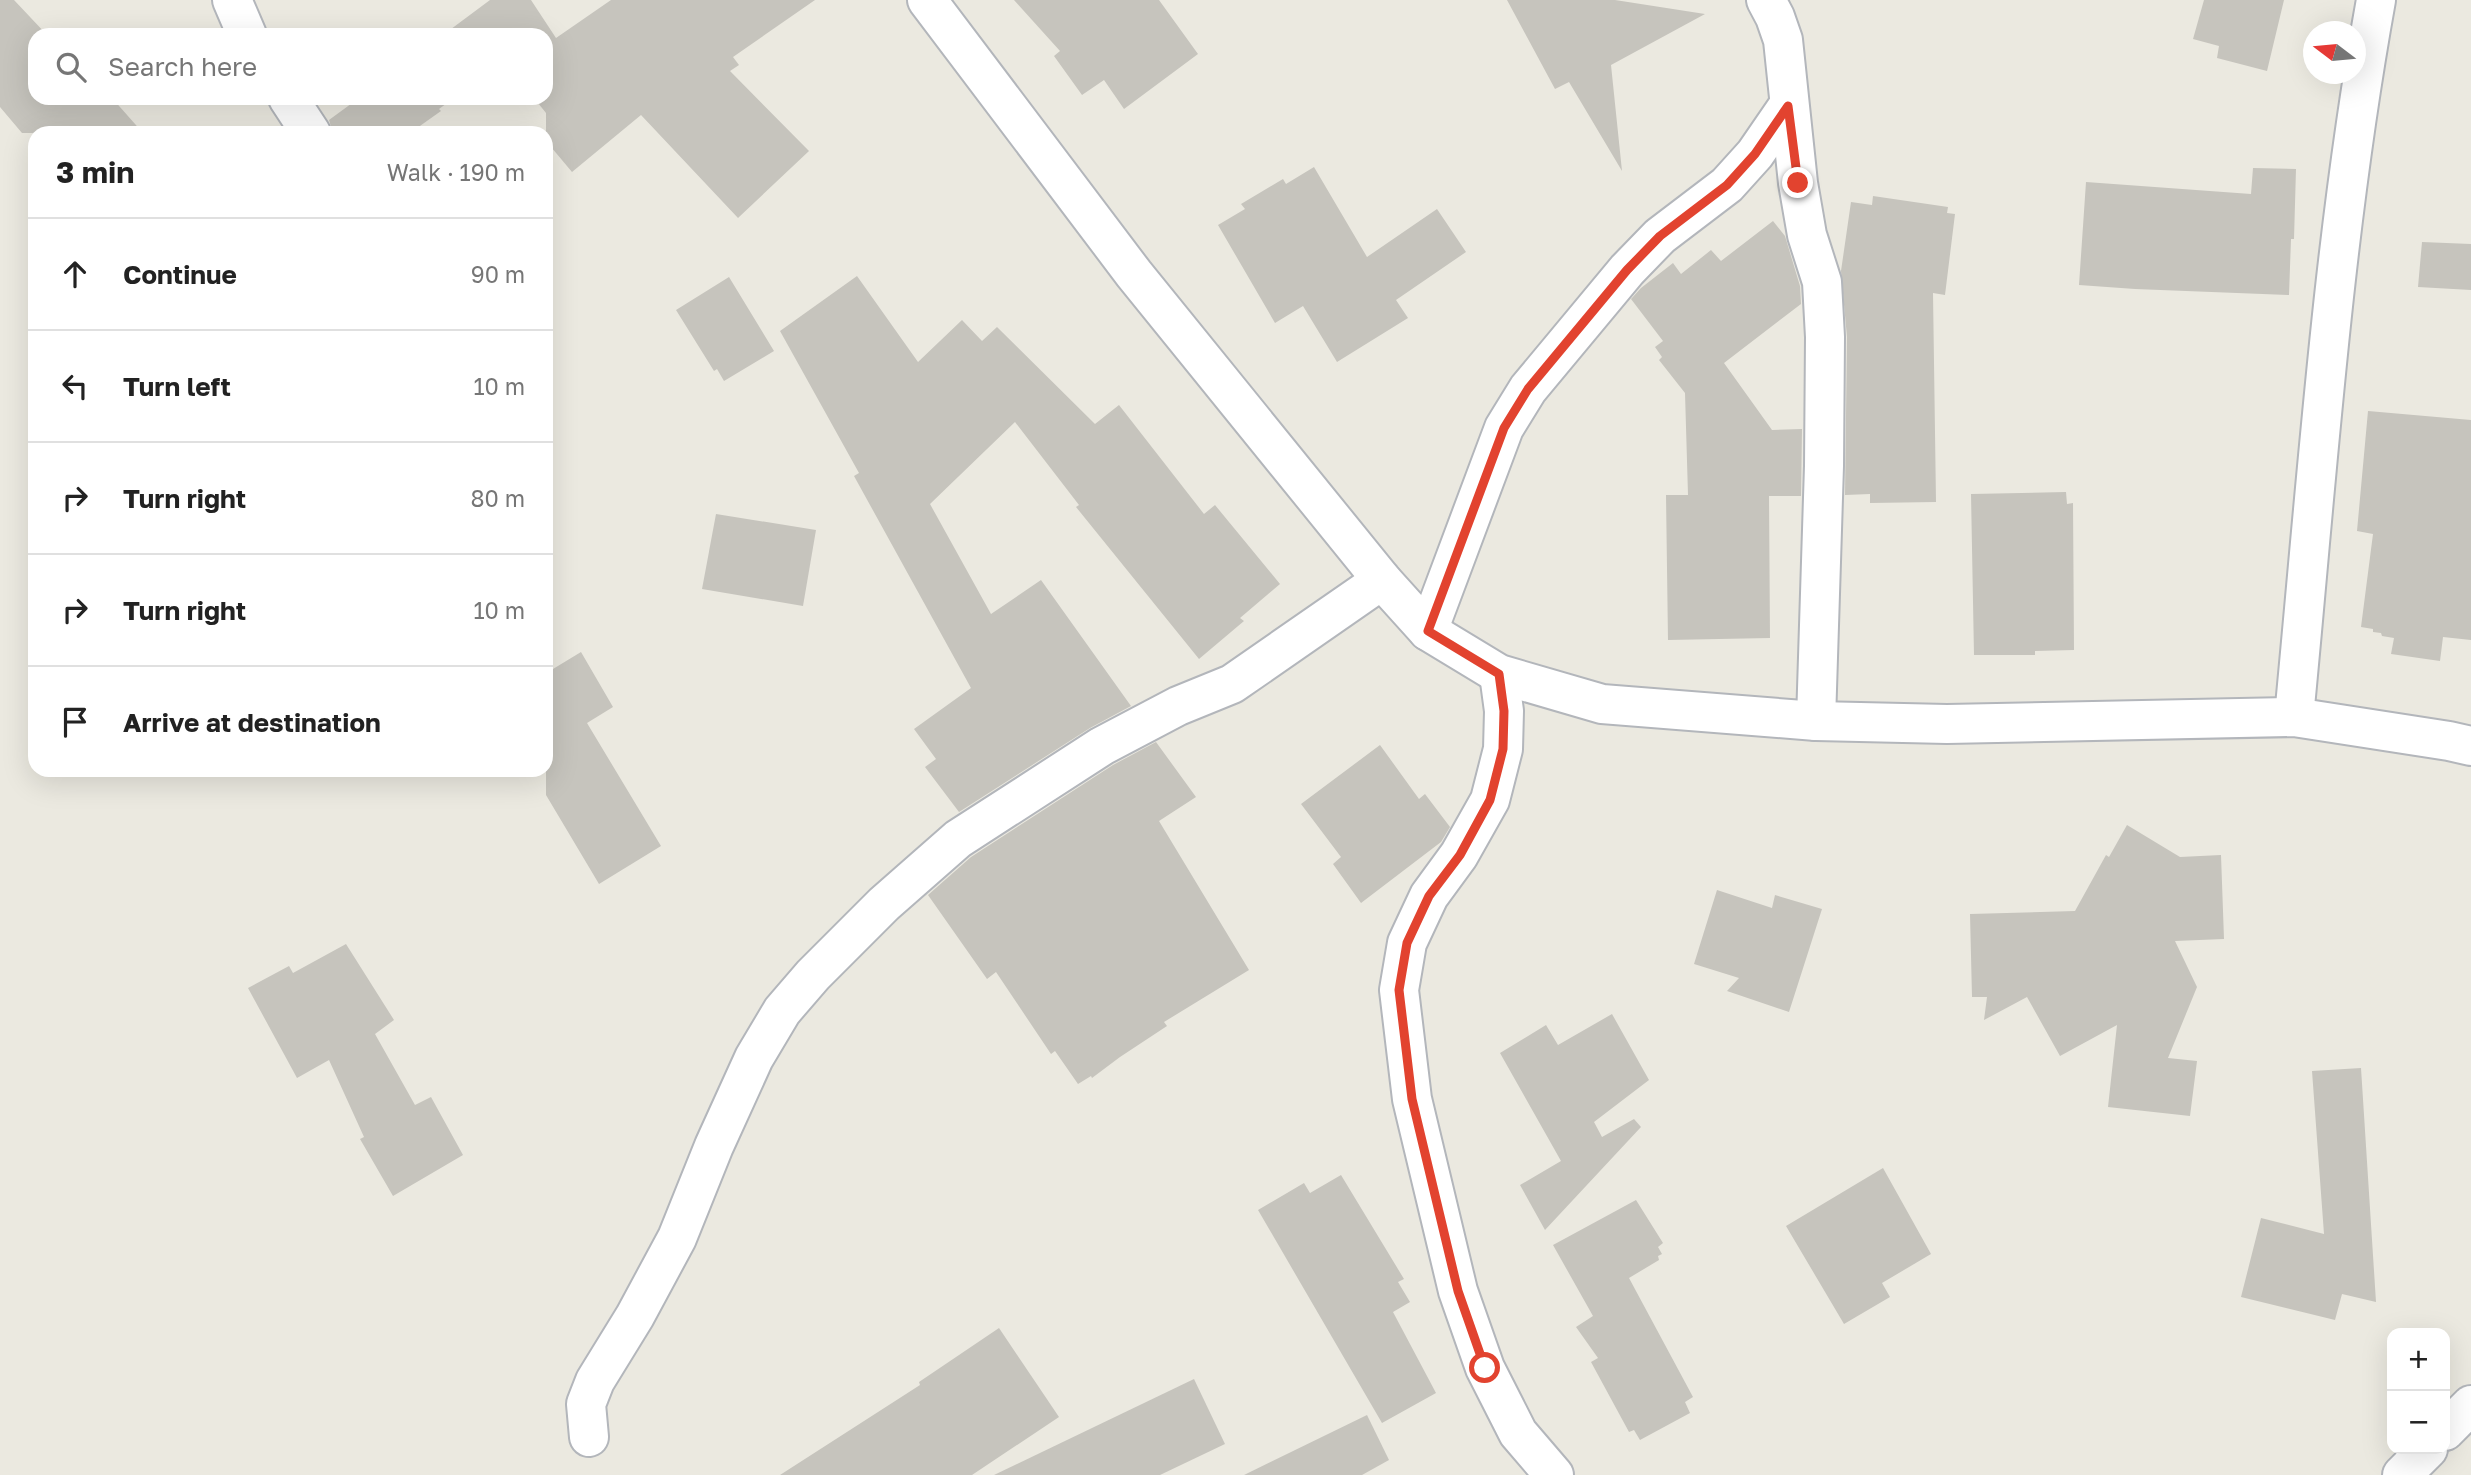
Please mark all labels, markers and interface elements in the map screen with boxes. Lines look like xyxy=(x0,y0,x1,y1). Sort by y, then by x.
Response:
north arrow xyxy=(2303,21,2366,84)
search box xyxy=(28,28,553,105)
icon: search xyxy=(52,48,90,86)
text: Search here xyxy=(108,51,257,82)
text: 3 min xyxy=(56,154,134,190)
text: Walk · 190 m xyxy=(387,158,525,186)
route end xyxy=(1782,167,1813,198)
icon: ahead xyxy=(56,255,94,293)
text: Continue xyxy=(123,259,237,290)
text: 90 m xyxy=(471,260,525,288)
icon: left xyxy=(56,367,94,405)
text: Turn left xyxy=(123,371,231,402)
text: 10 m xyxy=(473,372,525,400)
icon: right xyxy=(56,479,94,517)
text: Turn right xyxy=(123,483,246,514)
text: 80 m xyxy=(471,484,525,512)
icon: right xyxy=(56,591,94,629)
text: Turn right xyxy=(123,595,246,626)
text: 10 m xyxy=(473,596,525,624)
icon: arrive xyxy=(56,703,94,741)
text: Arrive at destination xyxy=(123,707,381,738)
map controls xyxy=(2387,1328,2450,1454)
button: + xyxy=(2387,1328,2450,1391)
route start xyxy=(1469,1352,1500,1383)
button: − xyxy=(2387,1391,2450,1454)

